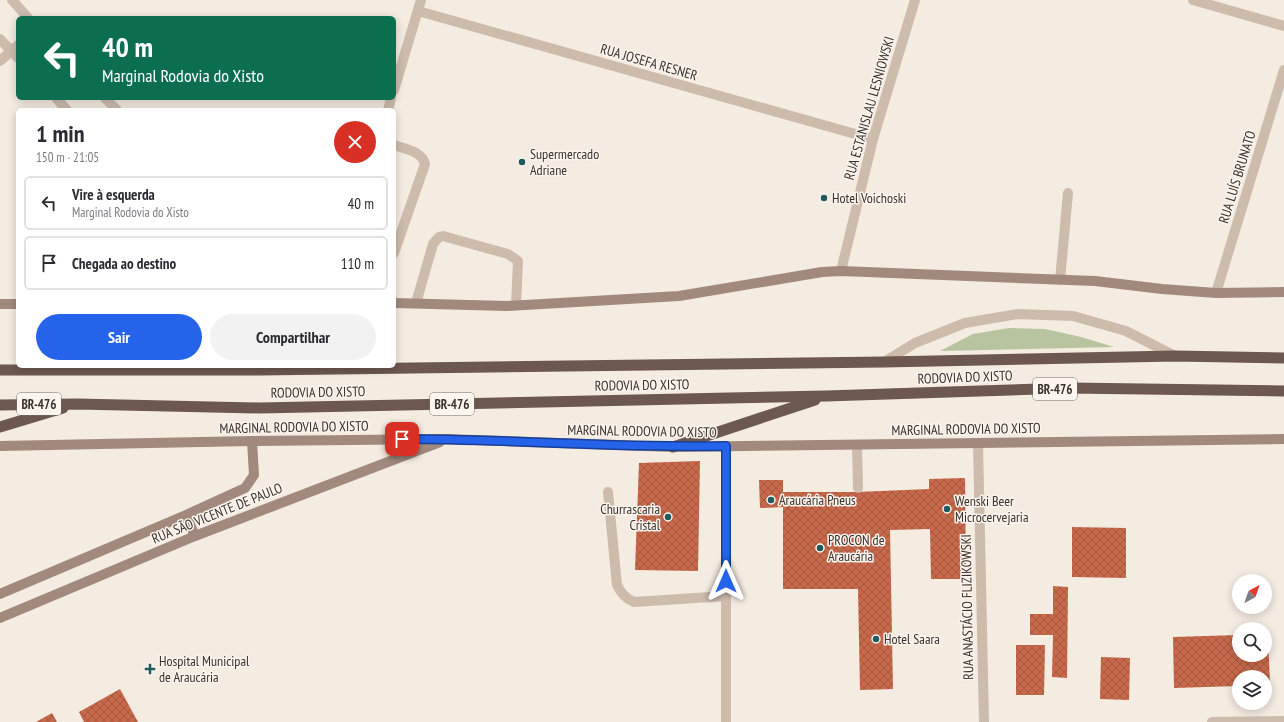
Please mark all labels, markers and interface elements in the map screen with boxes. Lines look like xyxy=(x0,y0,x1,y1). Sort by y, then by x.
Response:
text: 40 m xyxy=(102,28,153,65)
icon: left xyxy=(36,32,88,84)
street label: RUA ESTANISLAU LESNIOWSKI xyxy=(840,34,898,182)
street label: RUA JOSEFA RESNER xyxy=(598,40,700,85)
text: Marginal Rodovia do Xisto xyxy=(102,64,264,87)
text: 1 min xyxy=(36,118,84,149)
button: close xyxy=(334,121,376,163)
street label: RUA LUÍS BRUNATO xyxy=(1214,128,1260,225)
place label: Supermercado Adriane xyxy=(530,145,599,179)
text: 150 m · 21:05 xyxy=(36,149,99,166)
marker: Supermercado Adriane xyxy=(517,157,527,167)
text: Vire à esquerda xyxy=(72,185,155,204)
place label: Hotel Voichoski xyxy=(832,189,906,207)
icon: left xyxy=(38,192,60,214)
marker: Hotel Voichoski xyxy=(819,193,829,203)
text: 40 m xyxy=(348,194,374,213)
text: Marginal Rodovia do Xisto xyxy=(72,204,189,221)
icon: arrive xyxy=(38,252,60,274)
text: Chegada ao destino xyxy=(72,254,176,273)
text: 110 m xyxy=(341,254,374,273)
button: Sair xyxy=(36,314,202,360)
button: Compartilhar xyxy=(210,314,376,360)
street label: RODOVIA DO XISTO xyxy=(917,366,1013,388)
street label: RODOVIA DO XISTO xyxy=(594,375,690,395)
road number: BR-476 xyxy=(1033,378,1077,400)
street label: RODOVIA DO XISTO xyxy=(270,382,366,402)
road number: BR-476 xyxy=(17,393,61,415)
road number: BR-476 xyxy=(430,393,474,415)
street label: MARGINAL RODOVIA DO XISTO xyxy=(219,417,369,437)
street label: MARGINAL RODOVIA DO XISTO xyxy=(891,419,1041,439)
street label: MARGINAL RODOVIA DO XISTO xyxy=(567,421,717,441)
pin xyxy=(385,422,419,456)
icon: arrive xyxy=(391,428,413,450)
street label: RUA SÃO VICENTE DE PAULO xyxy=(149,478,285,547)
place label: Araucária Pneus xyxy=(779,491,856,509)
place label: Wenski Beer Microcervejaria xyxy=(955,492,1029,526)
marker: Araucária Pneus xyxy=(766,495,776,505)
place label: Churrascaria Cristal xyxy=(600,500,661,534)
marker: Wenski Beer Microcervejaria xyxy=(942,504,952,514)
marker: Churrascaria Cristal xyxy=(663,512,673,522)
place label: PROCON de Araucária xyxy=(828,531,885,565)
street label: RUA ANASTÁCIO FLIZIKOWSKI xyxy=(957,534,977,680)
marker: PROCON de Araucária xyxy=(815,543,825,553)
position arrow xyxy=(705,560,747,602)
north arrow xyxy=(1232,574,1272,614)
map controls xyxy=(1232,574,1272,710)
button: search xyxy=(1232,622,1272,662)
place label: Hotel Saara xyxy=(884,630,940,648)
marker: Hotel Saara xyxy=(871,634,881,644)
place label: Hospital Municipal de Araucária xyxy=(159,652,250,686)
marker: Hospital Municipal de Araucária xyxy=(144,663,156,675)
button: layers xyxy=(1232,670,1272,710)

